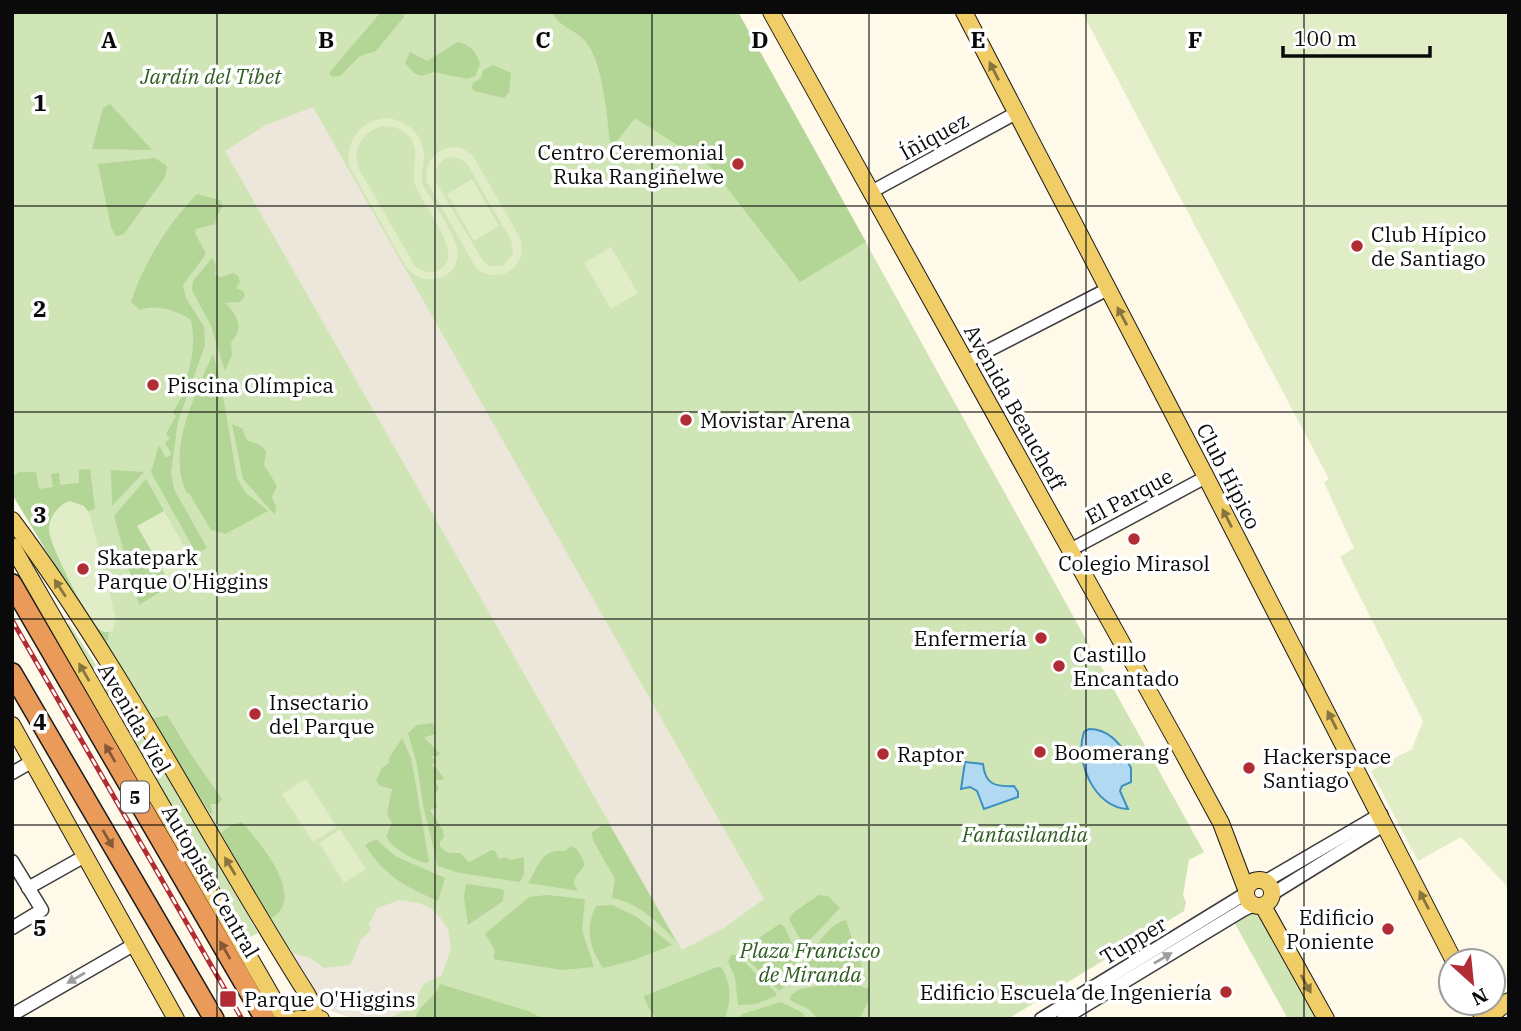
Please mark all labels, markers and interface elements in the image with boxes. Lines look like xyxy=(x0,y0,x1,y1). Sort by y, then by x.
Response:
scale bar xyxy=(1283,14,1430,58)
text: A xyxy=(101,24,117,54)
text: B xyxy=(318,24,334,54)
text: C xyxy=(535,24,551,54)
text: D xyxy=(751,24,769,54)
text: E xyxy=(970,24,986,54)
text: F xyxy=(1188,24,1202,54)
text: 100 m xyxy=(1294,24,1357,52)
one-way arrow xyxy=(988,61,1000,81)
park label: Jardín del Tíbet xyxy=(139,62,282,90)
text: 1 xyxy=(33,87,47,117)
street label: Íñiquez xyxy=(895,106,973,166)
place label: Centro Ceremonial Ruka Rangiñelwe xyxy=(538,138,724,190)
marker: Centro Ceremonial Ruka Rangiñelwe xyxy=(730,156,746,172)
place label: Club Hípico de Santiago xyxy=(1371,220,1486,272)
marker: Club Hípico de Santiago xyxy=(1349,238,1365,254)
text: 2 xyxy=(33,293,47,323)
one-way arrow xyxy=(1117,306,1128,326)
street label: Avenida Beaucheff xyxy=(958,319,1073,496)
place label: Piscina Olímpica xyxy=(167,371,334,399)
marker: Piscina Olímpica xyxy=(145,377,161,393)
place label: Movistar Arena xyxy=(700,406,851,434)
marker: Movistar Arena xyxy=(678,412,694,428)
street label: Club Hípico xyxy=(1190,418,1268,534)
street label: El Parque xyxy=(1080,461,1178,531)
text: 3 xyxy=(33,499,47,529)
one-way arrow xyxy=(1222,508,1233,528)
marker: Colegio Mirasol xyxy=(1126,531,1142,547)
place label: Skatepark Parque O'Higgins xyxy=(97,543,268,595)
place label: Colegio Mirasol xyxy=(1058,549,1210,577)
marker: Skatepark Parque O'Higgins xyxy=(75,561,91,577)
one-way arrow xyxy=(54,579,67,598)
place label: Enfermería xyxy=(914,624,1027,652)
marker: Enfermería xyxy=(1033,630,1049,646)
place label: Castillo Encantado xyxy=(1073,640,1179,692)
street label: Avenida Viel xyxy=(92,658,178,778)
marker: Castillo Encantado xyxy=(1051,658,1067,674)
one-way arrow xyxy=(78,662,90,681)
place label: Insectario del Parque xyxy=(269,688,375,740)
text: 4 xyxy=(33,706,47,736)
marker: Insectario del Parque xyxy=(247,706,263,722)
one-way arrow xyxy=(1326,710,1338,730)
place label: Boomerang xyxy=(1054,738,1169,766)
place label: Raptor xyxy=(897,740,965,768)
place label: Hackerspace Santiago xyxy=(1263,742,1391,794)
one-way arrow xyxy=(104,744,116,763)
marker: Boomerang xyxy=(1032,744,1048,760)
marker: Raptor xyxy=(875,746,891,762)
marker: Hackerspace Santiago xyxy=(1241,760,1257,776)
road number: 5 xyxy=(121,782,149,812)
street label: Autopista Central xyxy=(156,799,266,963)
park label: Fantasilandia xyxy=(961,820,1088,848)
one-way arrow xyxy=(102,829,114,848)
one-way arrow xyxy=(224,856,237,875)
one-way arrow xyxy=(1418,890,1429,910)
place label: Edificio Poniente xyxy=(1286,903,1374,955)
street label: Tupper xyxy=(1095,909,1172,971)
text: 5 xyxy=(33,912,47,942)
marker: Edificio Poniente xyxy=(1380,921,1396,937)
park label: Plaza Francisco de Miranda xyxy=(739,936,880,988)
one-way arrow xyxy=(218,940,231,959)
north arrow xyxy=(1437,947,1507,1017)
one-way arrow xyxy=(1154,951,1173,964)
one-way arrow xyxy=(66,972,85,985)
one-way arrow xyxy=(1300,974,1312,994)
place label: Edificio Escuela de Ingeniería xyxy=(920,978,1212,1006)
text: N xyxy=(1468,983,1492,1011)
marker: Edificio Escuela de Ingeniería xyxy=(1218,984,1234,1000)
place label: Parque O'Higgins xyxy=(244,985,415,1013)
marker: Parque O'Higgins xyxy=(218,989,238,1009)

